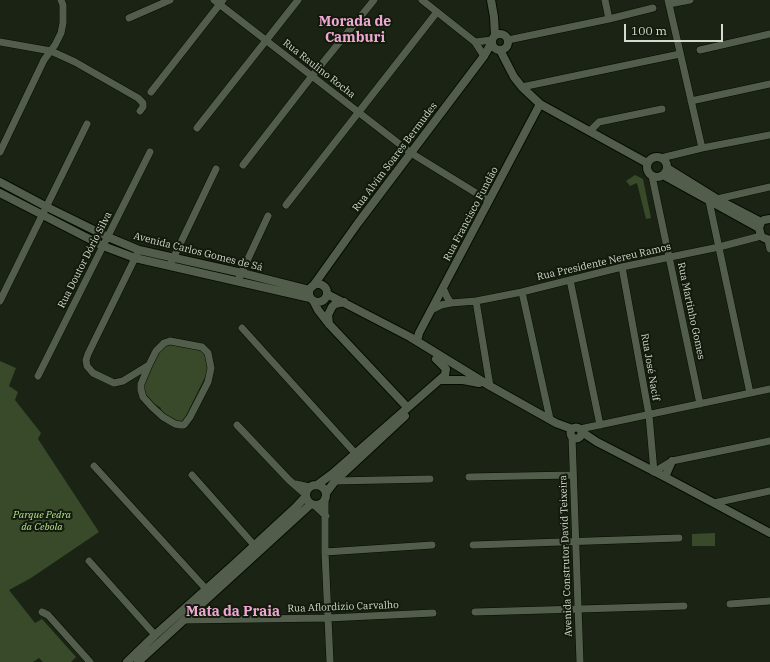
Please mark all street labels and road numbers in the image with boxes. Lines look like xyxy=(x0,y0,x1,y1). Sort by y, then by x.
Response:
street label: Rua Raulino Rocha xyxy=(280,37,358,101)
street label: Rua Alvim Soares Bermudes xyxy=(350,100,440,214)
street label: Rua Francisco Fundão xyxy=(441,165,501,263)
street label: Rua Doutor Dório Silva xyxy=(56,210,114,310)
street label: Avenida Carlos Gomes de Sá xyxy=(132,230,264,274)
street label: Rua Presidente Nereu Ramos xyxy=(536,241,672,283)
street label: Rua Martinho Gomes xyxy=(675,261,707,361)
street label: Rua José Nacif xyxy=(638,332,662,402)
street label: Avenida Construtor David Teixeira xyxy=(557,475,575,637)
street label: Rua Aflordizio Carvalho xyxy=(287,599,399,615)

